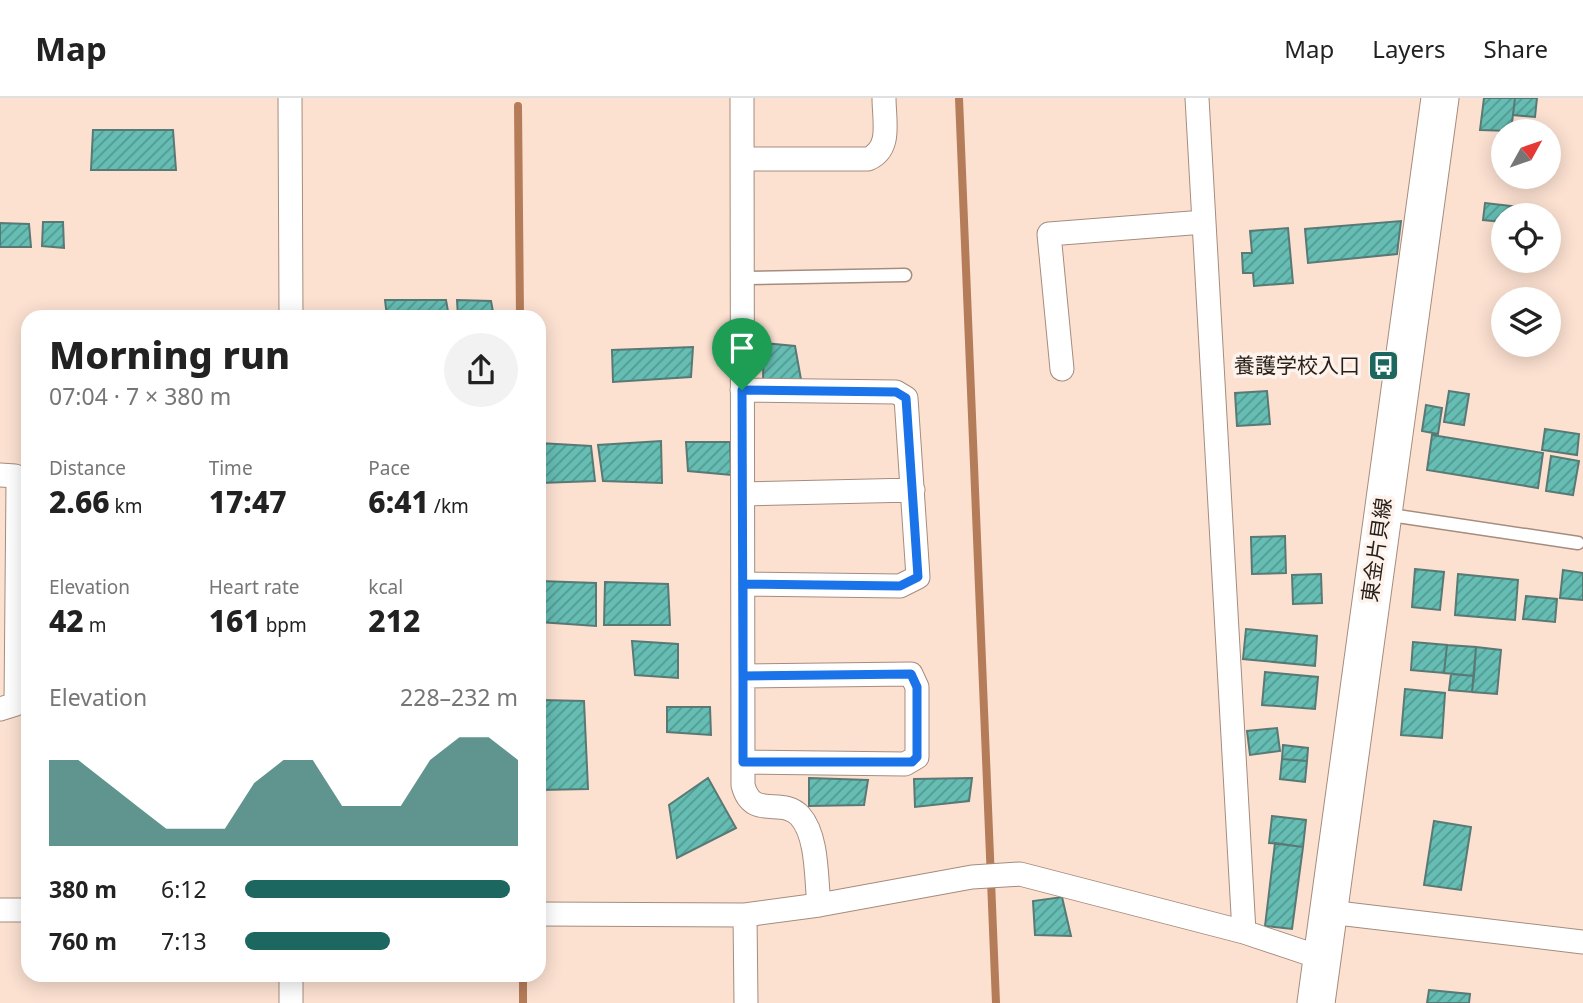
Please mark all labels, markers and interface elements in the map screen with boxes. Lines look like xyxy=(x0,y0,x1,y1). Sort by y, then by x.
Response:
text: Map xyxy=(35,26,107,71)
text: Map xyxy=(1284,32,1334,65)
text: Layers xyxy=(1372,32,1446,65)
text: Share xyxy=(1484,32,1548,65)
north arrow xyxy=(1491,119,1561,189)
map controls xyxy=(1491,119,1561,357)
button: locate xyxy=(1491,203,1561,273)
button: layers xyxy=(1491,287,1561,357)
pin xyxy=(712,318,772,390)
text: Morning run xyxy=(49,328,290,380)
icon: arrive xyxy=(723,329,761,367)
button: share xyxy=(444,333,518,407)
bus stop icon: 養護学校入口 xyxy=(1366,349,1400,383)
place label: 養護学校入口 xyxy=(1234,351,1360,379)
text: 07:04 · 7 × 380 m xyxy=(49,380,231,412)
text: Distance xyxy=(49,455,126,481)
text: Time xyxy=(209,455,253,481)
text: Pace xyxy=(368,455,410,481)
text: 2.66 xyxy=(49,481,110,522)
text: 17:47 xyxy=(209,481,287,522)
text: 6:41 xyxy=(368,481,429,522)
text: km xyxy=(110,493,142,519)
text: /km xyxy=(429,493,469,519)
street label: 東金片貝線 xyxy=(1355,496,1397,604)
text: Elevation xyxy=(49,574,130,600)
text: Heart rate xyxy=(209,574,299,600)
text: kcal xyxy=(368,574,403,600)
text: 42 xyxy=(49,600,84,641)
text: 161 xyxy=(209,600,261,641)
text: 212 xyxy=(368,600,420,641)
text: m xyxy=(84,612,106,638)
text: bpm xyxy=(261,612,307,638)
text: Elevation xyxy=(49,681,147,713)
text: 228–232 m xyxy=(400,681,518,713)
text: 380 m xyxy=(49,873,117,905)
text: 6:12 xyxy=(161,873,207,905)
text: 760 m xyxy=(49,925,117,957)
text: 7:13 xyxy=(161,925,207,957)

